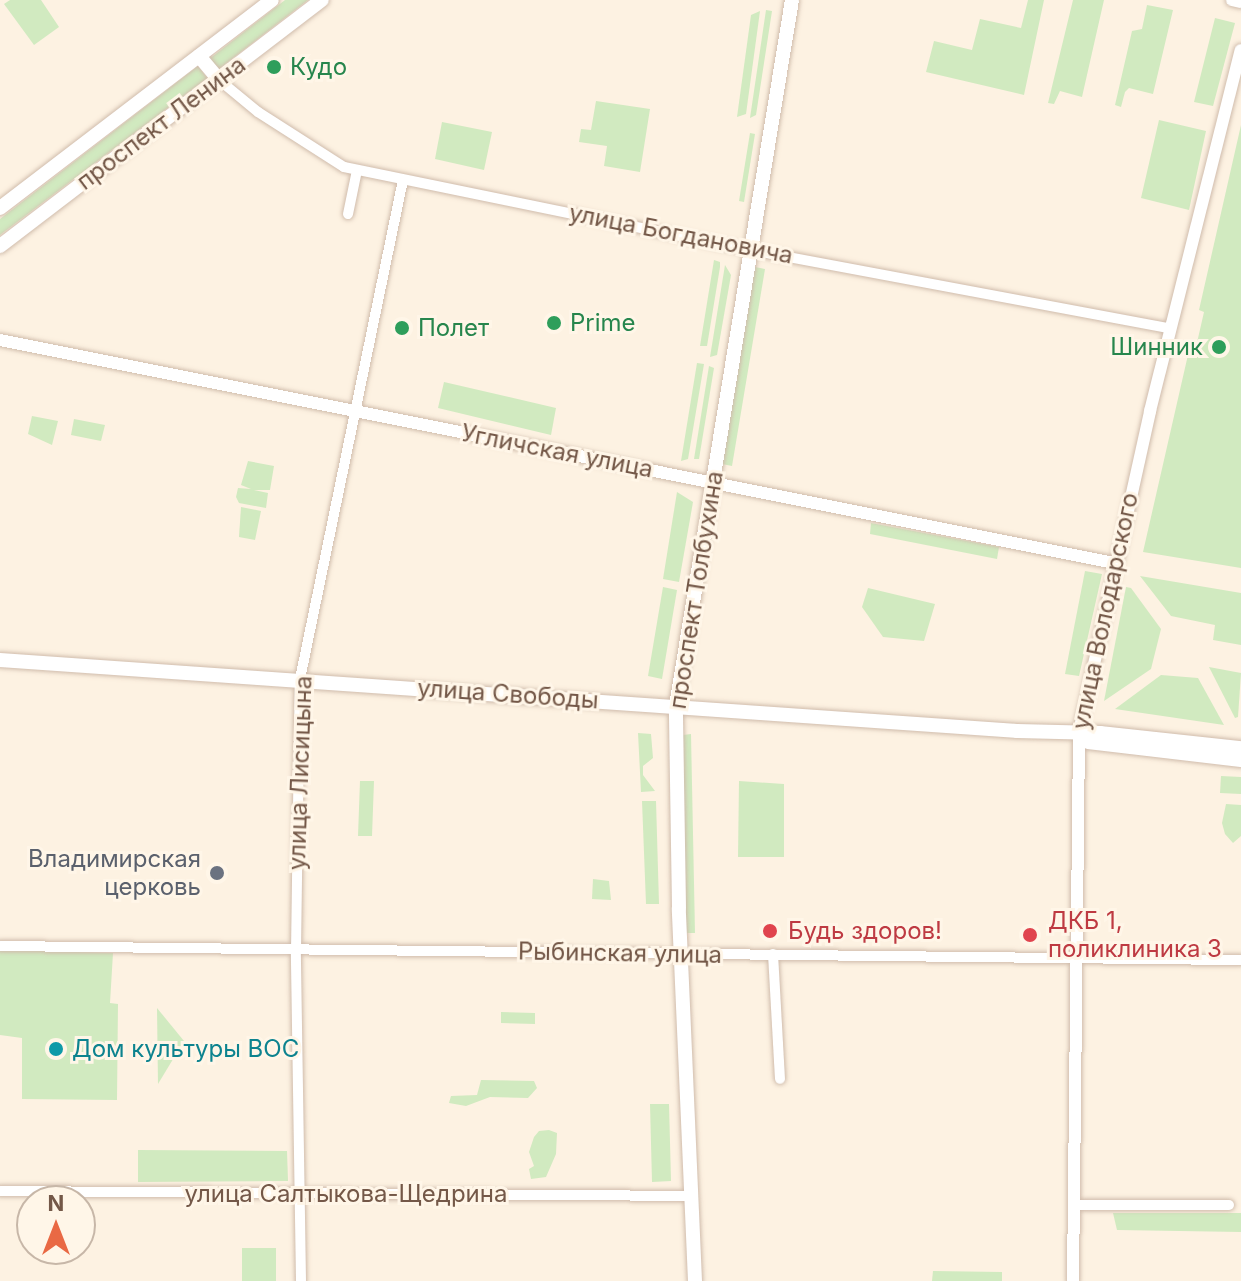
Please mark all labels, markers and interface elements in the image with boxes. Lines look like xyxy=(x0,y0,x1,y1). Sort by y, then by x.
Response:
street label: проспект Ленина xyxy=(71,50,251,196)
place label: Кудо xyxy=(290,53,347,81)
marker: Кудо xyxy=(265,58,283,76)
street label: улица Богдановича xyxy=(567,198,795,270)
place label: Prime xyxy=(570,309,636,337)
place label: Полет xyxy=(418,314,489,342)
marker: Prime xyxy=(545,314,563,332)
marker: Полет xyxy=(393,319,411,337)
place label: Шинник xyxy=(1110,333,1203,361)
marker: Шинник xyxy=(1210,338,1228,356)
street label: Угличская улица xyxy=(459,418,655,484)
street label: проспект Толбухина xyxy=(663,469,729,711)
street label: улица Володарского xyxy=(1066,490,1144,732)
street label: улица Свободы xyxy=(416,673,600,715)
street label: улица Лисицына xyxy=(282,675,318,871)
place label: Владимирская церковь xyxy=(28,845,201,901)
marker: Владимирская церковь xyxy=(208,864,226,882)
place label: ДКБ 1, поликлиника 3 xyxy=(1048,907,1222,963)
place label: Будь здоров! xyxy=(788,917,942,945)
marker: Будь здоров! xyxy=(759,920,781,942)
marker: ДКБ 1, поликлиника 3 xyxy=(1019,924,1041,946)
street label: Рыбинская улица xyxy=(518,937,722,969)
place label: Дом культуры ВОС xyxy=(72,1035,299,1063)
marker: Дом культуры ВОС xyxy=(47,1040,65,1058)
street label: улица Салтыкова-Щедрина xyxy=(185,1180,507,1208)
north arrow xyxy=(16,1185,96,1265)
text: N xyxy=(48,1190,64,1216)

